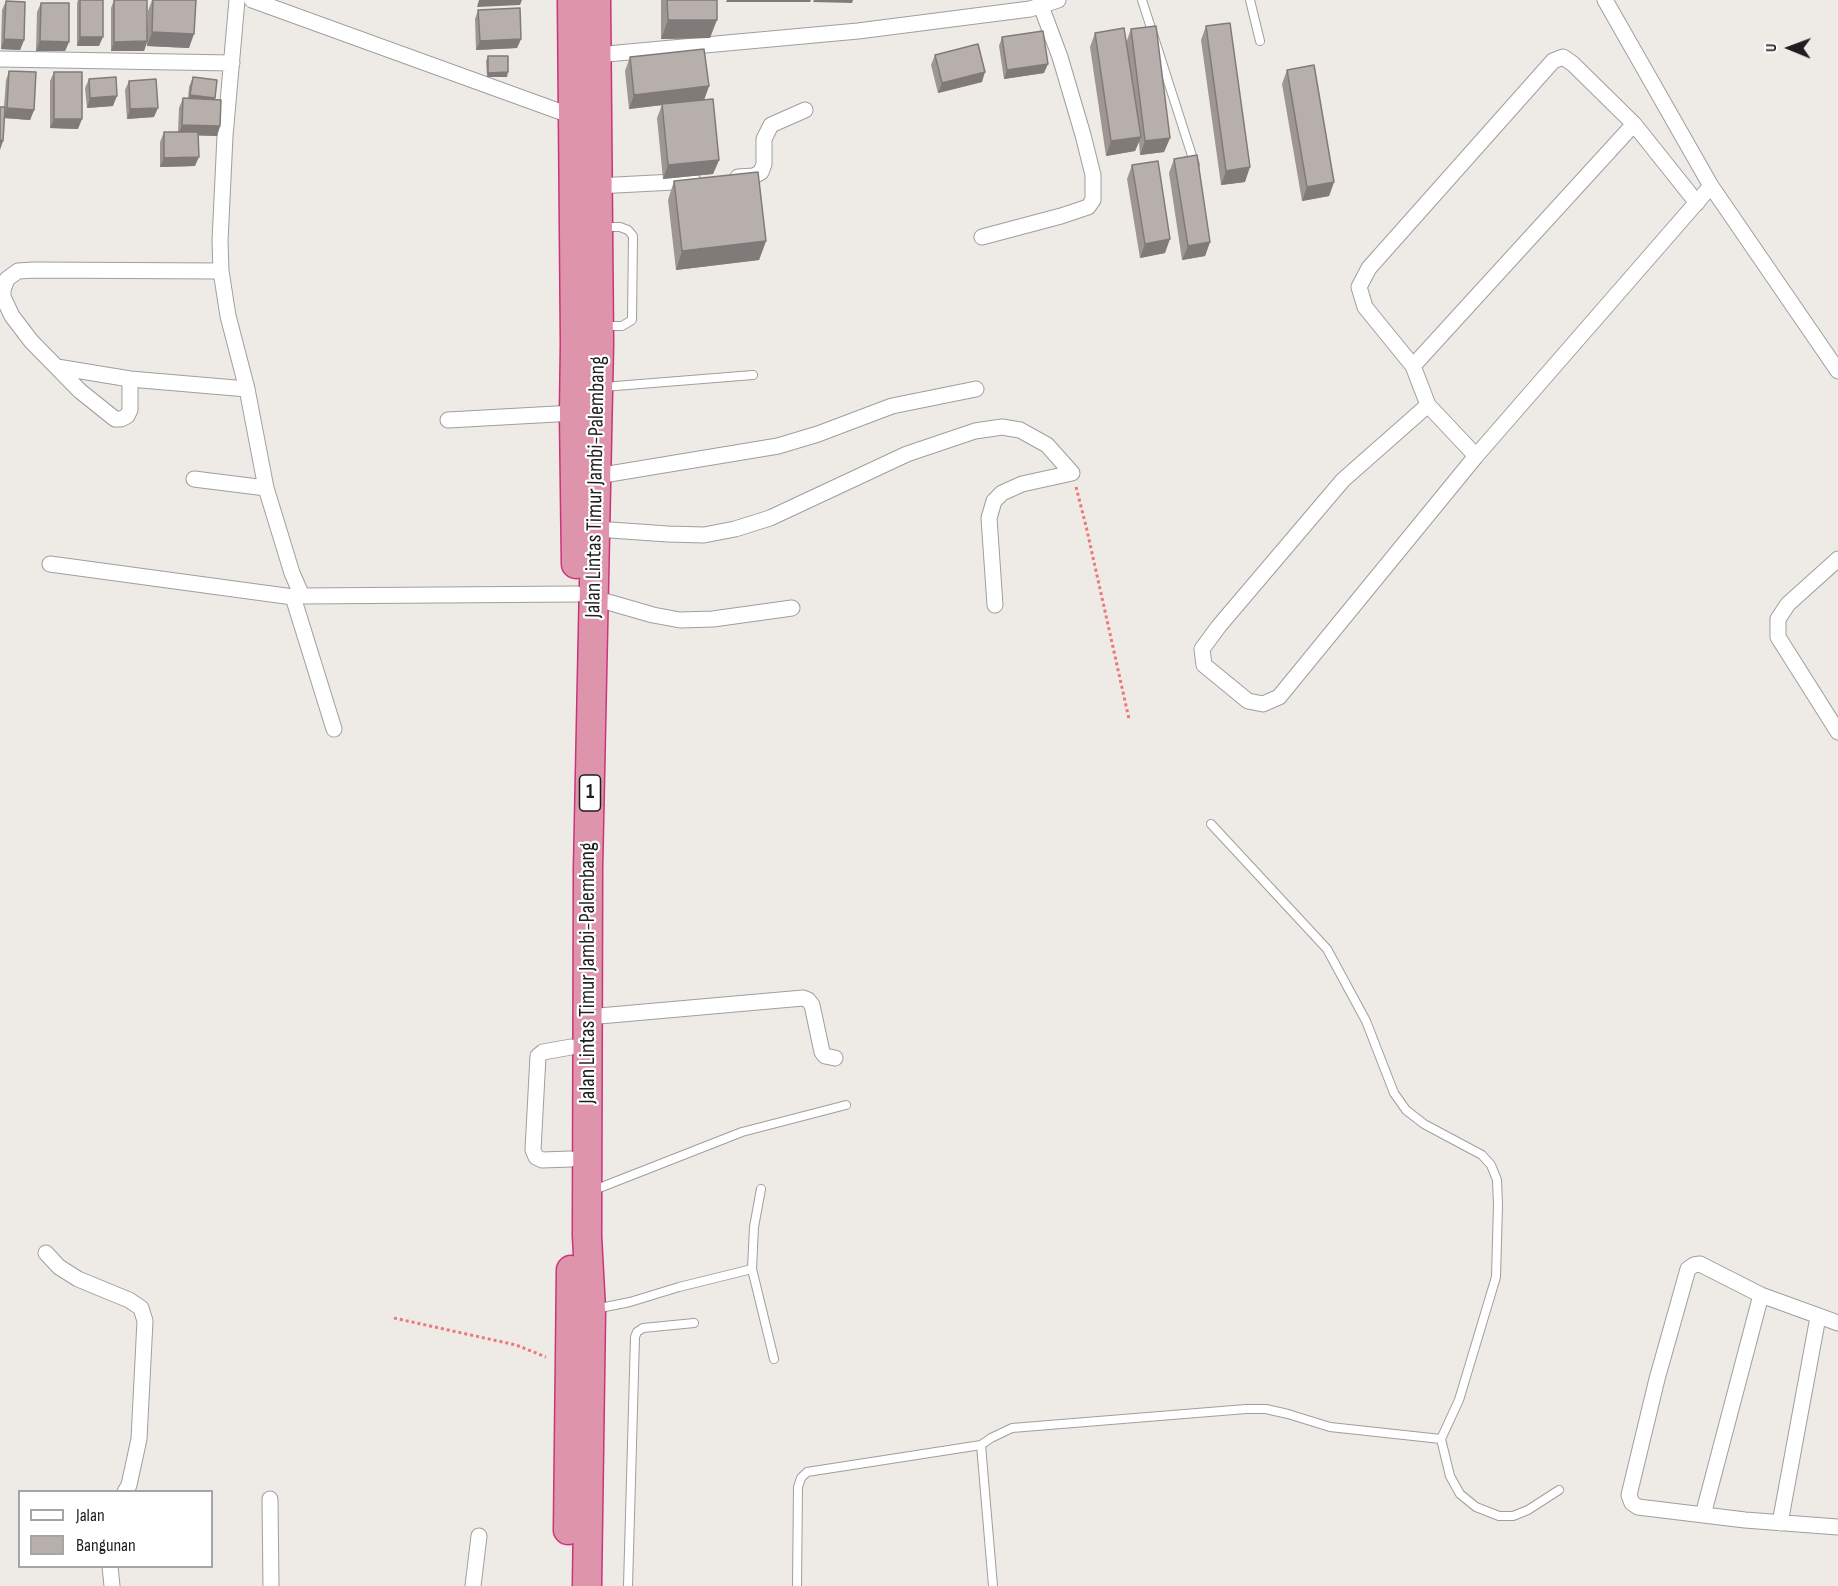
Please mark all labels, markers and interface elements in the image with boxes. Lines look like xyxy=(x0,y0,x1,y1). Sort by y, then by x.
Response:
north arrow xyxy=(1760,18,1820,78)
text: U xyxy=(1762,43,1781,52)
street label: Jalan Lintas Timur Jambi-Palembang xyxy=(581,356,611,618)
road number: 1 xyxy=(580,775,600,811)
street label: Jalan Lintas Timur Jambi-Palembang xyxy=(575,842,601,1104)
legend xyxy=(18,1490,213,1568)
text: Jalan xyxy=(76,1505,105,1526)
text: Bangunan xyxy=(76,1535,136,1556)

